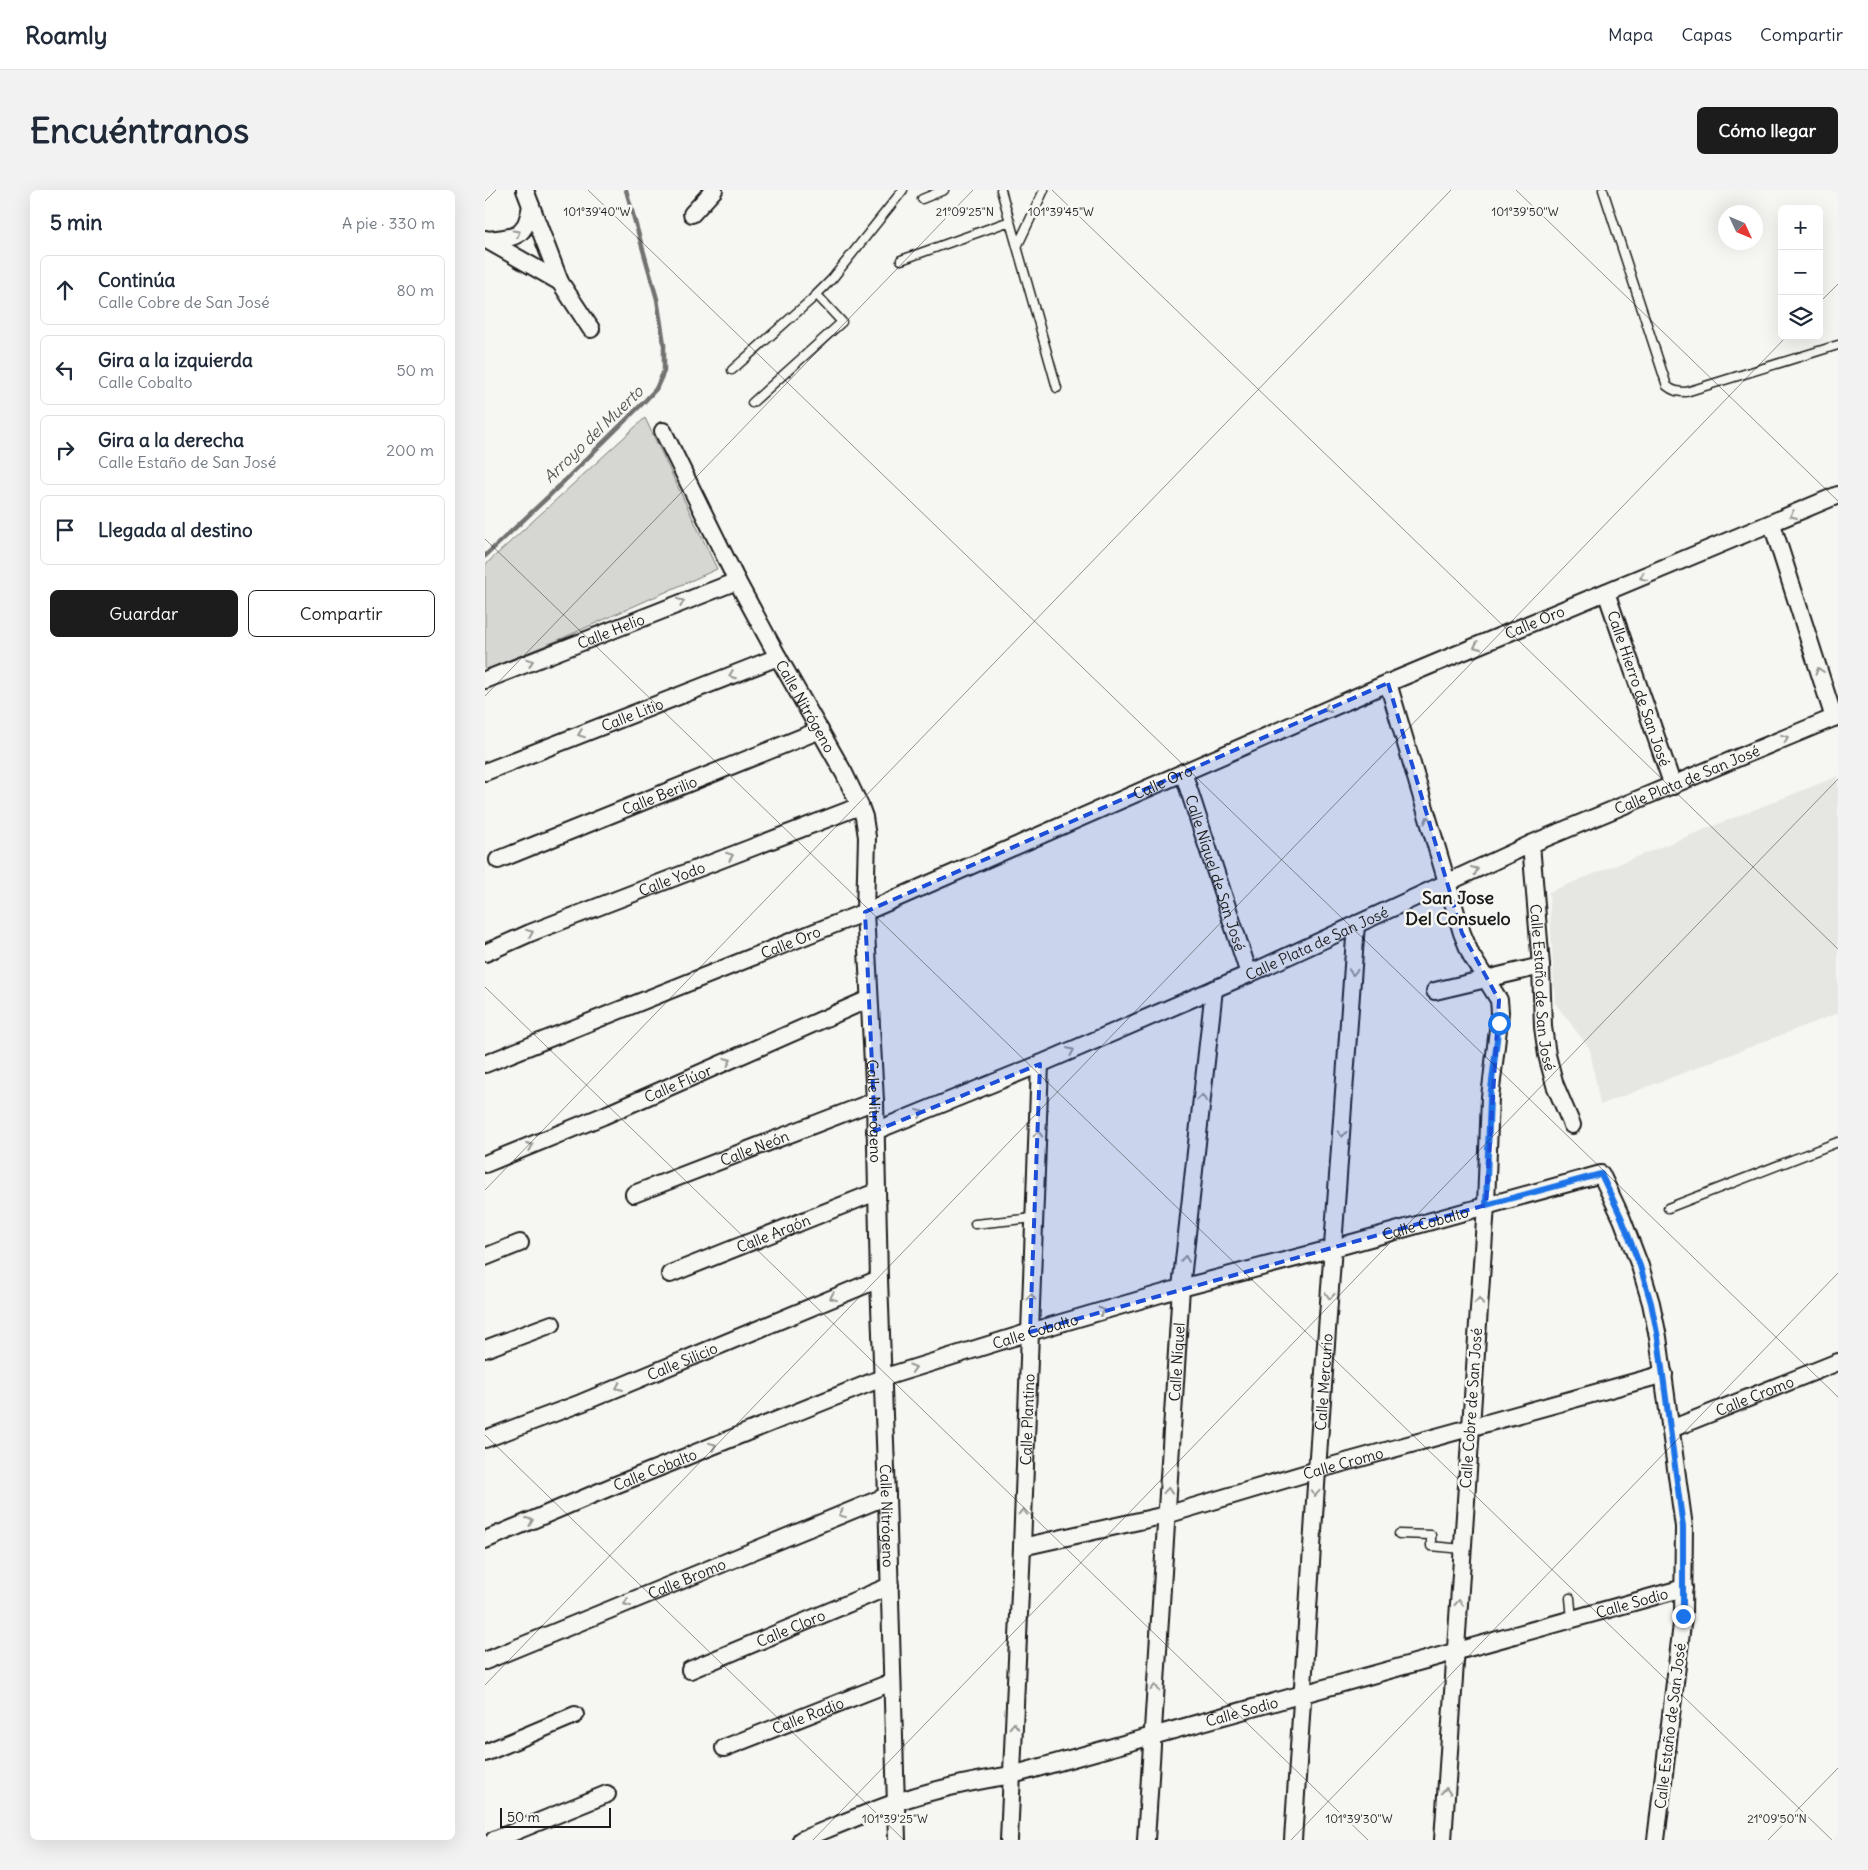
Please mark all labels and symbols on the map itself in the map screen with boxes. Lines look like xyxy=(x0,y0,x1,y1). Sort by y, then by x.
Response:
text: 101°39'40"W xyxy=(564,204,631,219)
text: 21°09'25"N xyxy=(936,204,994,219)
text: 101°39'45"W xyxy=(1028,204,1094,219)
text: 101°39'50"W xyxy=(1491,204,1559,219)
north arrow xyxy=(1718,205,1763,250)
one-way arrow xyxy=(511,229,520,239)
water label: Arroyo del Muerto xyxy=(539,381,648,487)
one-way arrow xyxy=(1789,508,1798,519)
one-way arrow xyxy=(1639,571,1648,581)
one-way arrow xyxy=(677,598,685,608)
street label: Calle Oro xyxy=(1502,601,1567,643)
street label: Calle Hierro de San José xyxy=(1604,608,1675,769)
street label: Calle Helio xyxy=(574,609,647,652)
one-way arrow xyxy=(1473,640,1482,650)
street label: Calle Nitrógeno xyxy=(772,656,840,756)
one-way arrow xyxy=(525,658,534,668)
one-way arrow xyxy=(1815,667,1825,676)
one-way arrow xyxy=(729,669,737,679)
street label: Calle Litio xyxy=(598,694,666,735)
one-way arrow xyxy=(1323,703,1332,714)
one-way arrow xyxy=(577,728,586,739)
one-way arrow xyxy=(1780,734,1789,745)
street label: Calle Plata de San José xyxy=(1611,740,1762,818)
street label: Calle Oro xyxy=(1130,760,1195,803)
street label: Calle Berilio xyxy=(619,771,700,819)
street label: Calle Níquel de San José xyxy=(1182,792,1250,953)
one-way arrow xyxy=(1423,816,1433,824)
one-way arrow xyxy=(726,852,734,862)
street label: Calle Yodo xyxy=(636,857,708,900)
one-way arrow xyxy=(1470,866,1479,877)
district label: San Jose Del Consuelo xyxy=(1405,886,1511,930)
street label: Calle Plata de San José xyxy=(1242,902,1391,984)
street label: Calle Estaño de San José xyxy=(1526,903,1560,1073)
street label: Calle Oro xyxy=(758,921,823,962)
one-way arrow xyxy=(525,929,534,940)
one-way arrow xyxy=(1348,968,1359,976)
route start xyxy=(1488,1012,1511,1035)
one-way arrow xyxy=(1066,1046,1075,1057)
one-way arrow xyxy=(723,1056,732,1067)
street label: Calle Nitrógeno xyxy=(863,1059,886,1163)
street label: Calle Flúor xyxy=(641,1060,714,1106)
one-way arrow xyxy=(1196,1093,1207,1101)
one-way arrow xyxy=(916,1109,924,1119)
street label: Calle Neón xyxy=(717,1126,792,1169)
one-way arrow xyxy=(1032,1130,1043,1138)
one-way arrow xyxy=(1336,1131,1347,1139)
one-way arrow xyxy=(525,1141,534,1152)
street label: Calle Cobalto xyxy=(1380,1202,1471,1244)
street label: Calle Argón xyxy=(733,1210,813,1256)
one-way arrow xyxy=(1179,1255,1190,1263)
one-way arrow xyxy=(830,1292,838,1302)
one-way arrow xyxy=(1026,1293,1037,1301)
one-way arrow xyxy=(1325,1293,1336,1301)
one-way arrow xyxy=(1473,1297,1484,1305)
one-way arrow xyxy=(1097,1306,1106,1317)
street label: Calle Cobalto xyxy=(990,1309,1080,1353)
street label: Calle Níquel xyxy=(1164,1322,1188,1402)
street label: Calle Cobre de San José xyxy=(1456,1327,1486,1489)
street label: Calle Mercurio xyxy=(1310,1333,1336,1431)
street label: Calle Silicio xyxy=(644,1338,720,1384)
one-way arrow xyxy=(908,1364,917,1374)
street label: Calle Cromo xyxy=(1713,1371,1796,1420)
street label: Calle Plantino xyxy=(1016,1373,1038,1466)
one-way arrow xyxy=(615,1380,624,1391)
one-way arrow xyxy=(708,1442,716,1452)
street label: Calle Cromo xyxy=(1301,1443,1385,1483)
street label: Calle Cobalto xyxy=(610,1444,700,1495)
street label: Calle Nitrógeno xyxy=(876,1464,899,1568)
one-way arrow xyxy=(1162,1487,1173,1495)
one-way arrow xyxy=(1310,1490,1321,1498)
one-way arrow xyxy=(1018,1507,1029,1515)
one-way arrow xyxy=(838,1508,847,1519)
one-way arrow xyxy=(525,1517,534,1528)
street label: Calle Bromo xyxy=(645,1554,728,1603)
street label: Calle Sodio xyxy=(1594,1583,1670,1622)
one-way arrow xyxy=(624,1597,632,1607)
one-way arrow xyxy=(1453,1599,1464,1607)
street label: Calle Cloro xyxy=(753,1605,828,1651)
route end xyxy=(1672,1605,1695,1628)
street label: Calle Estaño de San José xyxy=(1650,1642,1690,1810)
one-way arrow xyxy=(1150,1684,1161,1692)
street label: Calle Radio xyxy=(769,1692,846,1738)
street label: Calle Sodio xyxy=(1203,1692,1280,1730)
one-way arrow xyxy=(1009,1722,1020,1730)
one-way arrow xyxy=(1441,1787,1452,1795)
scale bar xyxy=(500,1805,611,1828)
text: 101°39'25"W xyxy=(862,1811,928,1826)
text: 101°39'30"W xyxy=(1325,1811,1393,1826)
text: 21°09'50"N xyxy=(1747,1811,1807,1826)

